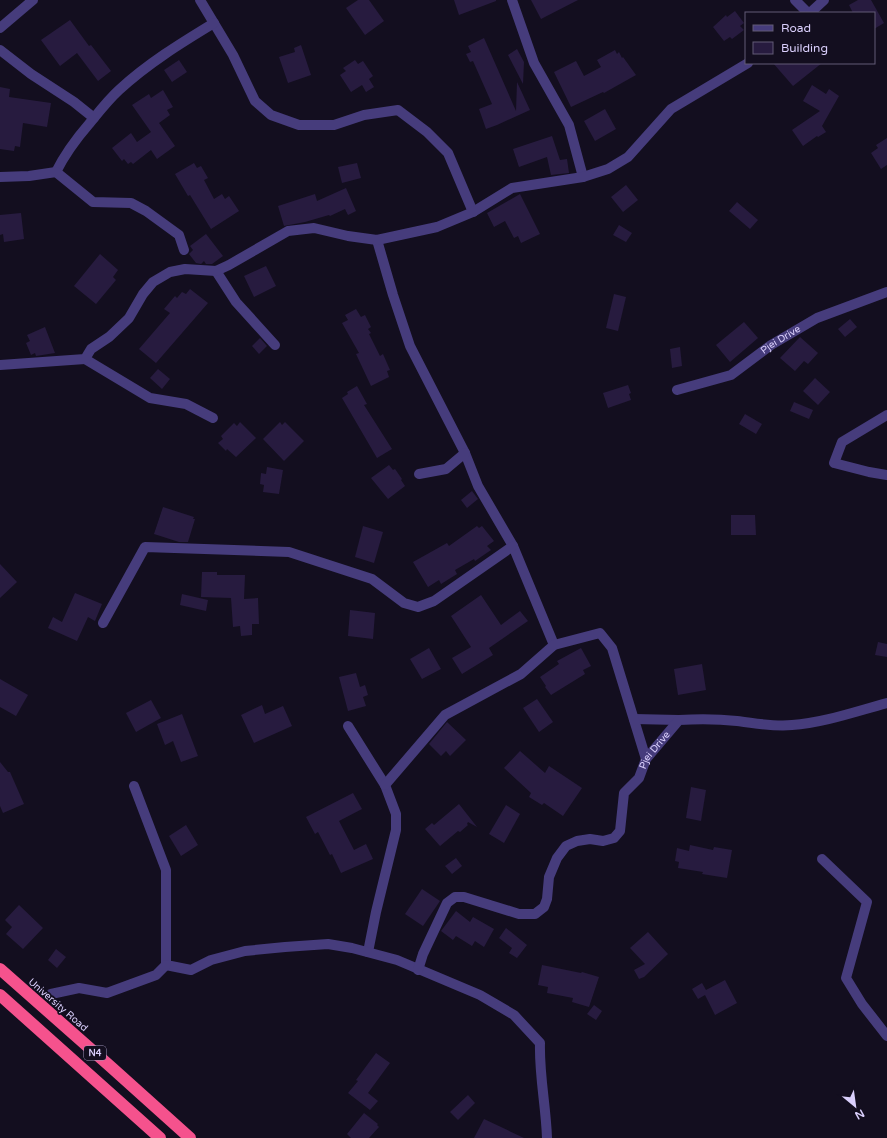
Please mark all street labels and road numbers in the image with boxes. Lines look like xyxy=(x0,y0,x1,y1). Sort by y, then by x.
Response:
street label: Pjei Drive xyxy=(758,323,803,357)
street label: Pjei Drive xyxy=(637,729,673,771)
street label: University Road xyxy=(26,976,90,1034)
road number: N4 xyxy=(84,1046,106,1060)

